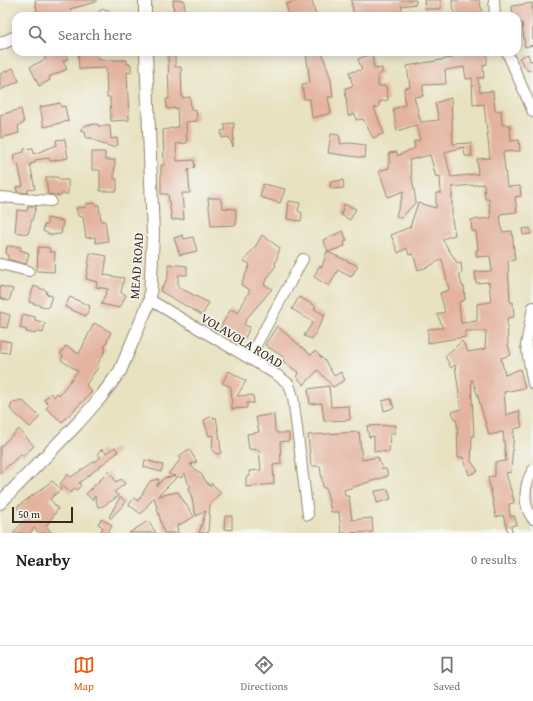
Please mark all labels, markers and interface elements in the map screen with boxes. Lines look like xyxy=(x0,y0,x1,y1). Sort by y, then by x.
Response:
search box xyxy=(12,12,521,56)
icon: search xyxy=(26,23,48,45)
text: Search here xyxy=(58,24,132,45)
street label: MEAD ROAD xyxy=(125,232,148,300)
street label: VOLAVOLA ROAD xyxy=(197,308,287,373)
scale bar xyxy=(12,505,73,524)
text: 50 m xyxy=(18,506,40,522)
text: Nearby xyxy=(16,547,70,572)
text: 0 results xyxy=(471,550,517,569)
tab: Map xyxy=(73,654,95,694)
tab: Directions xyxy=(241,654,288,694)
tab: Saved xyxy=(433,654,460,694)

